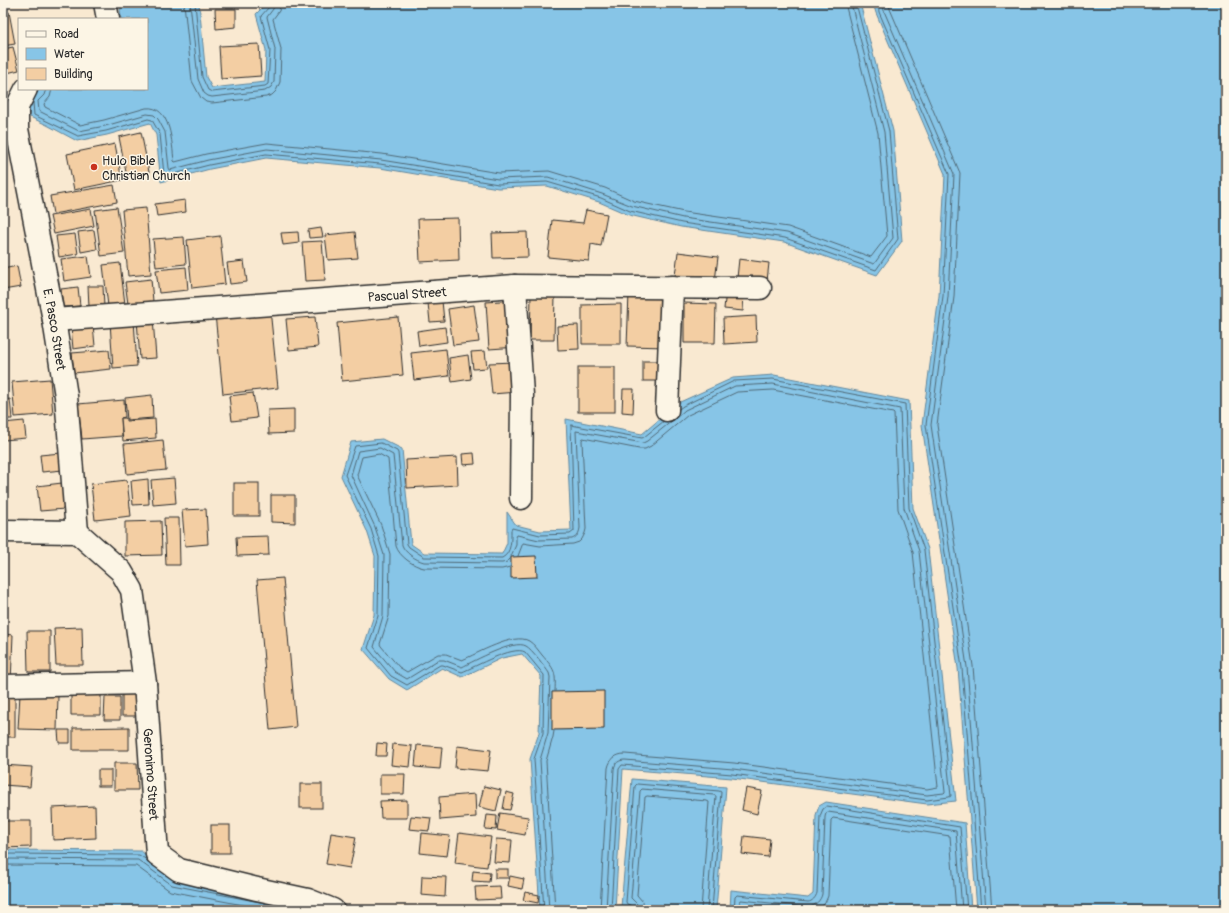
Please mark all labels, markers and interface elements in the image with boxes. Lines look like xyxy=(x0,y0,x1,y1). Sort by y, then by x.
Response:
legend xyxy=(18,18,148,90)
text: Road xyxy=(54,27,79,42)
text: Water xyxy=(54,47,85,62)
text: Building xyxy=(54,67,93,82)
place label: Hulo Bible Christian Church xyxy=(102,153,190,184)
marker: Hulo Bible Christian Church xyxy=(89,162,99,172)
street label: Pascual Street xyxy=(367,284,448,306)
street label: E. Pasco Street xyxy=(39,287,69,372)
street label: Geronimo Street xyxy=(139,728,162,822)

